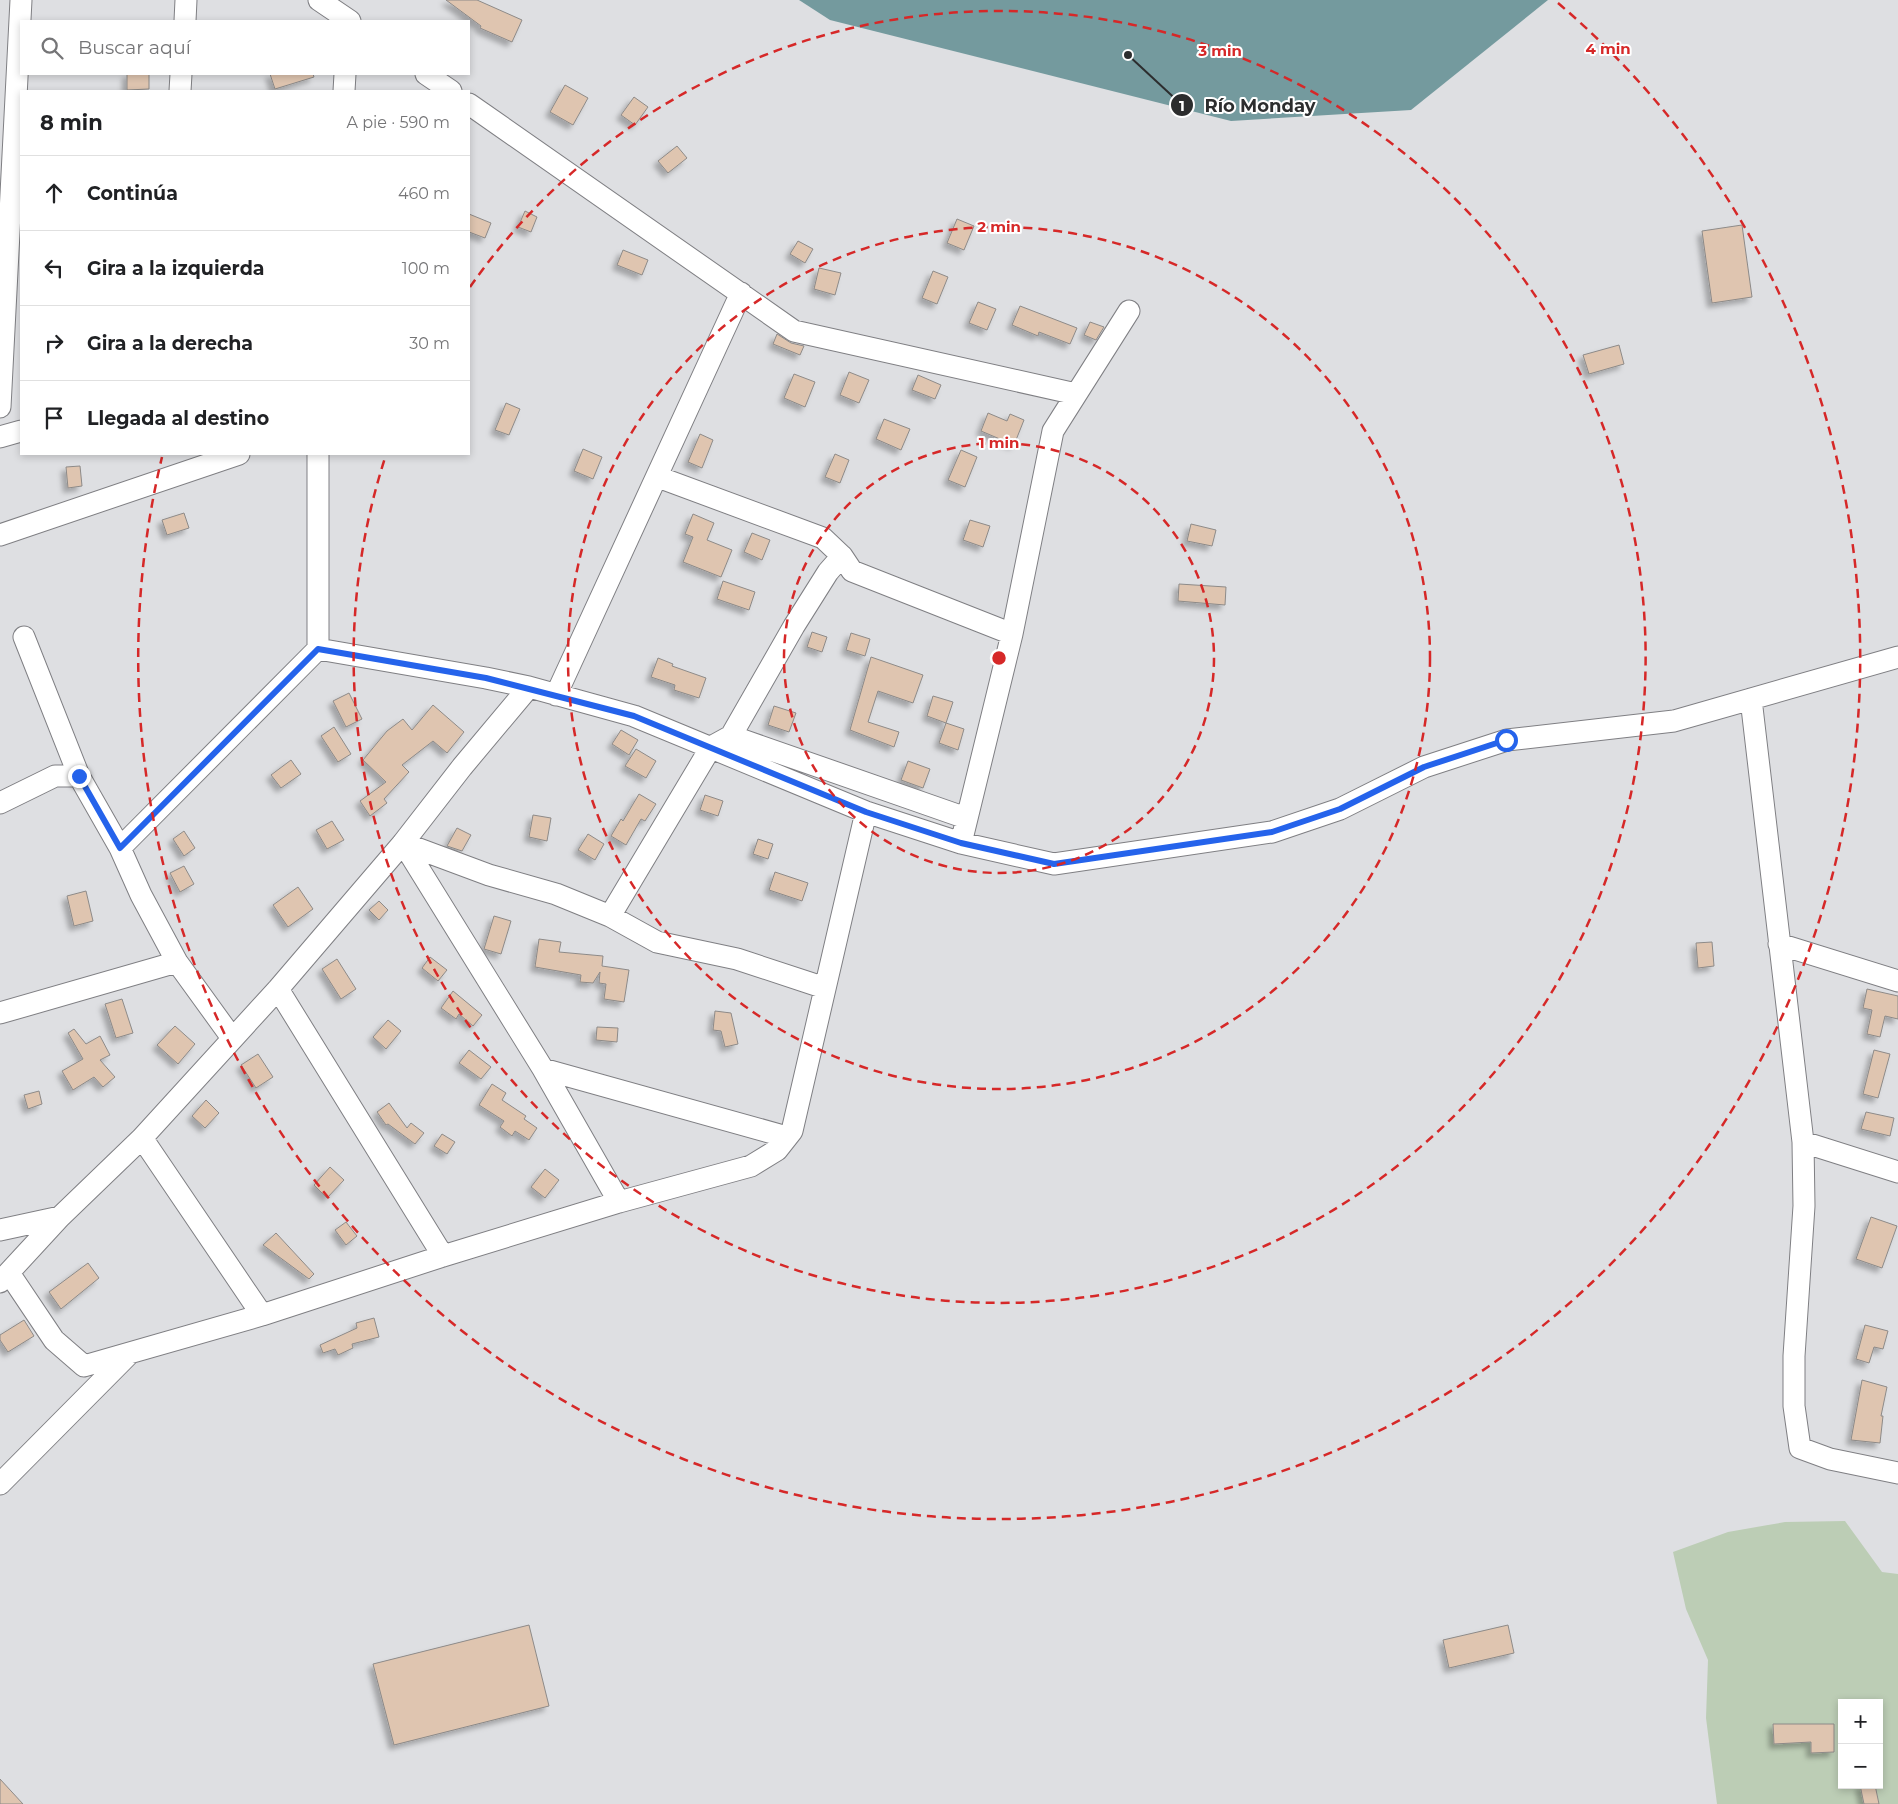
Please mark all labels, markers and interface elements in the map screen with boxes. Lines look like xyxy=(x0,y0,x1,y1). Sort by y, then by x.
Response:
search box xyxy=(20,20,470,75)
icon: search xyxy=(38,34,66,62)
text: Buscar aquí xyxy=(78,36,191,59)
text: 4 min xyxy=(1585,39,1631,58)
text: 3 min xyxy=(1197,41,1242,60)
callout: Río Monday xyxy=(1169,89,1325,122)
text: Río Monday xyxy=(1204,95,1316,117)
text: 1 xyxy=(1179,96,1185,115)
text: 8 min xyxy=(40,110,103,135)
text: A pie · 590 m xyxy=(347,113,450,132)
icon: ahead xyxy=(40,179,68,207)
text: Continúa xyxy=(87,182,178,205)
text: 460 m xyxy=(398,184,450,203)
text: 2 min xyxy=(977,217,1021,236)
icon: left xyxy=(40,254,68,282)
text: Gira a la izquierda xyxy=(87,257,265,280)
text: 100 m xyxy=(402,259,450,278)
icon: right xyxy=(40,329,68,357)
text: Gira a la derecha xyxy=(87,332,253,355)
text: 30 m xyxy=(409,334,450,353)
icon: arrive xyxy=(40,404,68,432)
text: Llegada al destino xyxy=(87,407,269,430)
text: 1 min xyxy=(979,433,1019,452)
centre of rings xyxy=(990,649,1008,667)
route start xyxy=(1495,729,1518,752)
route end xyxy=(68,765,91,788)
map controls xyxy=(1838,1699,1883,1789)
button: + xyxy=(1838,1699,1883,1744)
button: − xyxy=(1838,1744,1883,1789)

